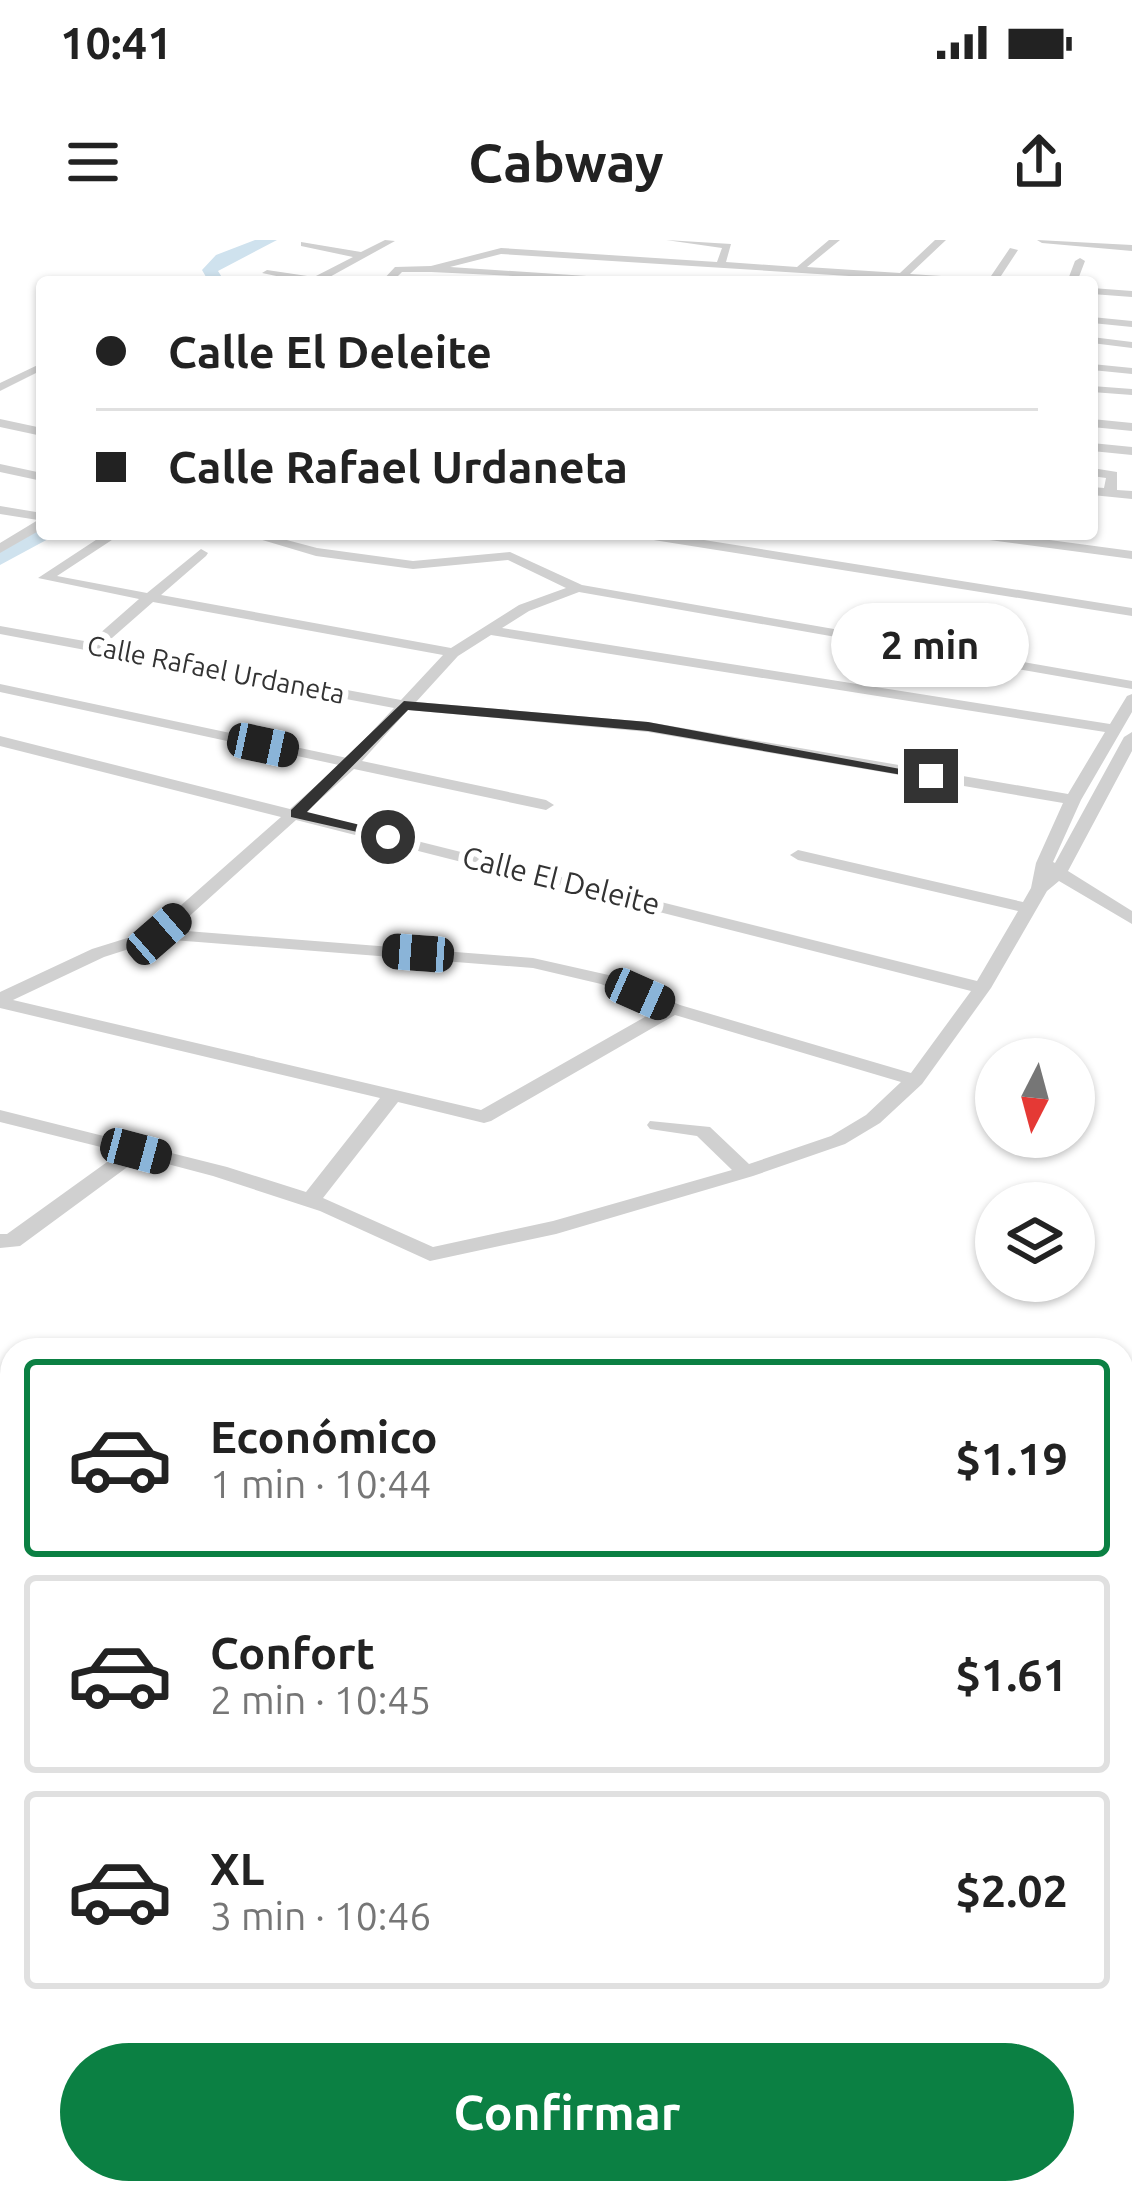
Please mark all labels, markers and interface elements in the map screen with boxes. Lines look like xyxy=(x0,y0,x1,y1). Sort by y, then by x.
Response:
text: 10:41 xyxy=(60,17,173,68)
icon: menu xyxy=(60,129,126,195)
icon: share xyxy=(1006,129,1072,195)
text: Cabway xyxy=(468,132,664,192)
text: Calle El Deleite xyxy=(168,326,492,377)
text: Calle Rafael Urdaneta xyxy=(168,441,628,492)
callout: 2 min xyxy=(832,602,1030,686)
text: 2 min xyxy=(881,623,979,666)
street label: Calle Rafael Urdaneta xyxy=(85,629,348,709)
car xyxy=(224,720,302,770)
route end xyxy=(904,749,958,803)
route start xyxy=(361,810,415,864)
street label: Calle El Deleite xyxy=(459,839,663,921)
car xyxy=(120,897,198,971)
car xyxy=(381,933,455,973)
car xyxy=(600,963,680,1025)
north arrow xyxy=(975,1038,1095,1158)
map controls xyxy=(975,1038,1095,1302)
car xyxy=(97,1124,175,1178)
button: layers xyxy=(975,1182,1095,1302)
icon: car xyxy=(66,1404,174,1512)
text: Económico xyxy=(210,1411,438,1462)
text: $1.19 xyxy=(955,1433,1068,1484)
text: 1 min · 10:44 xyxy=(210,1462,431,1505)
icon: car xyxy=(66,1620,174,1728)
text: Confort xyxy=(210,1627,375,1678)
text: $1.61 xyxy=(955,1649,1068,1700)
text: 2 min · 10:45 xyxy=(210,1678,431,1721)
icon: car xyxy=(66,1836,174,1944)
text: XL xyxy=(210,1843,264,1894)
text: $2.02 xyxy=(955,1865,1068,1916)
text: 3 min · 10:46 xyxy=(210,1894,431,1937)
button: Confirmar xyxy=(60,2043,1074,2181)

